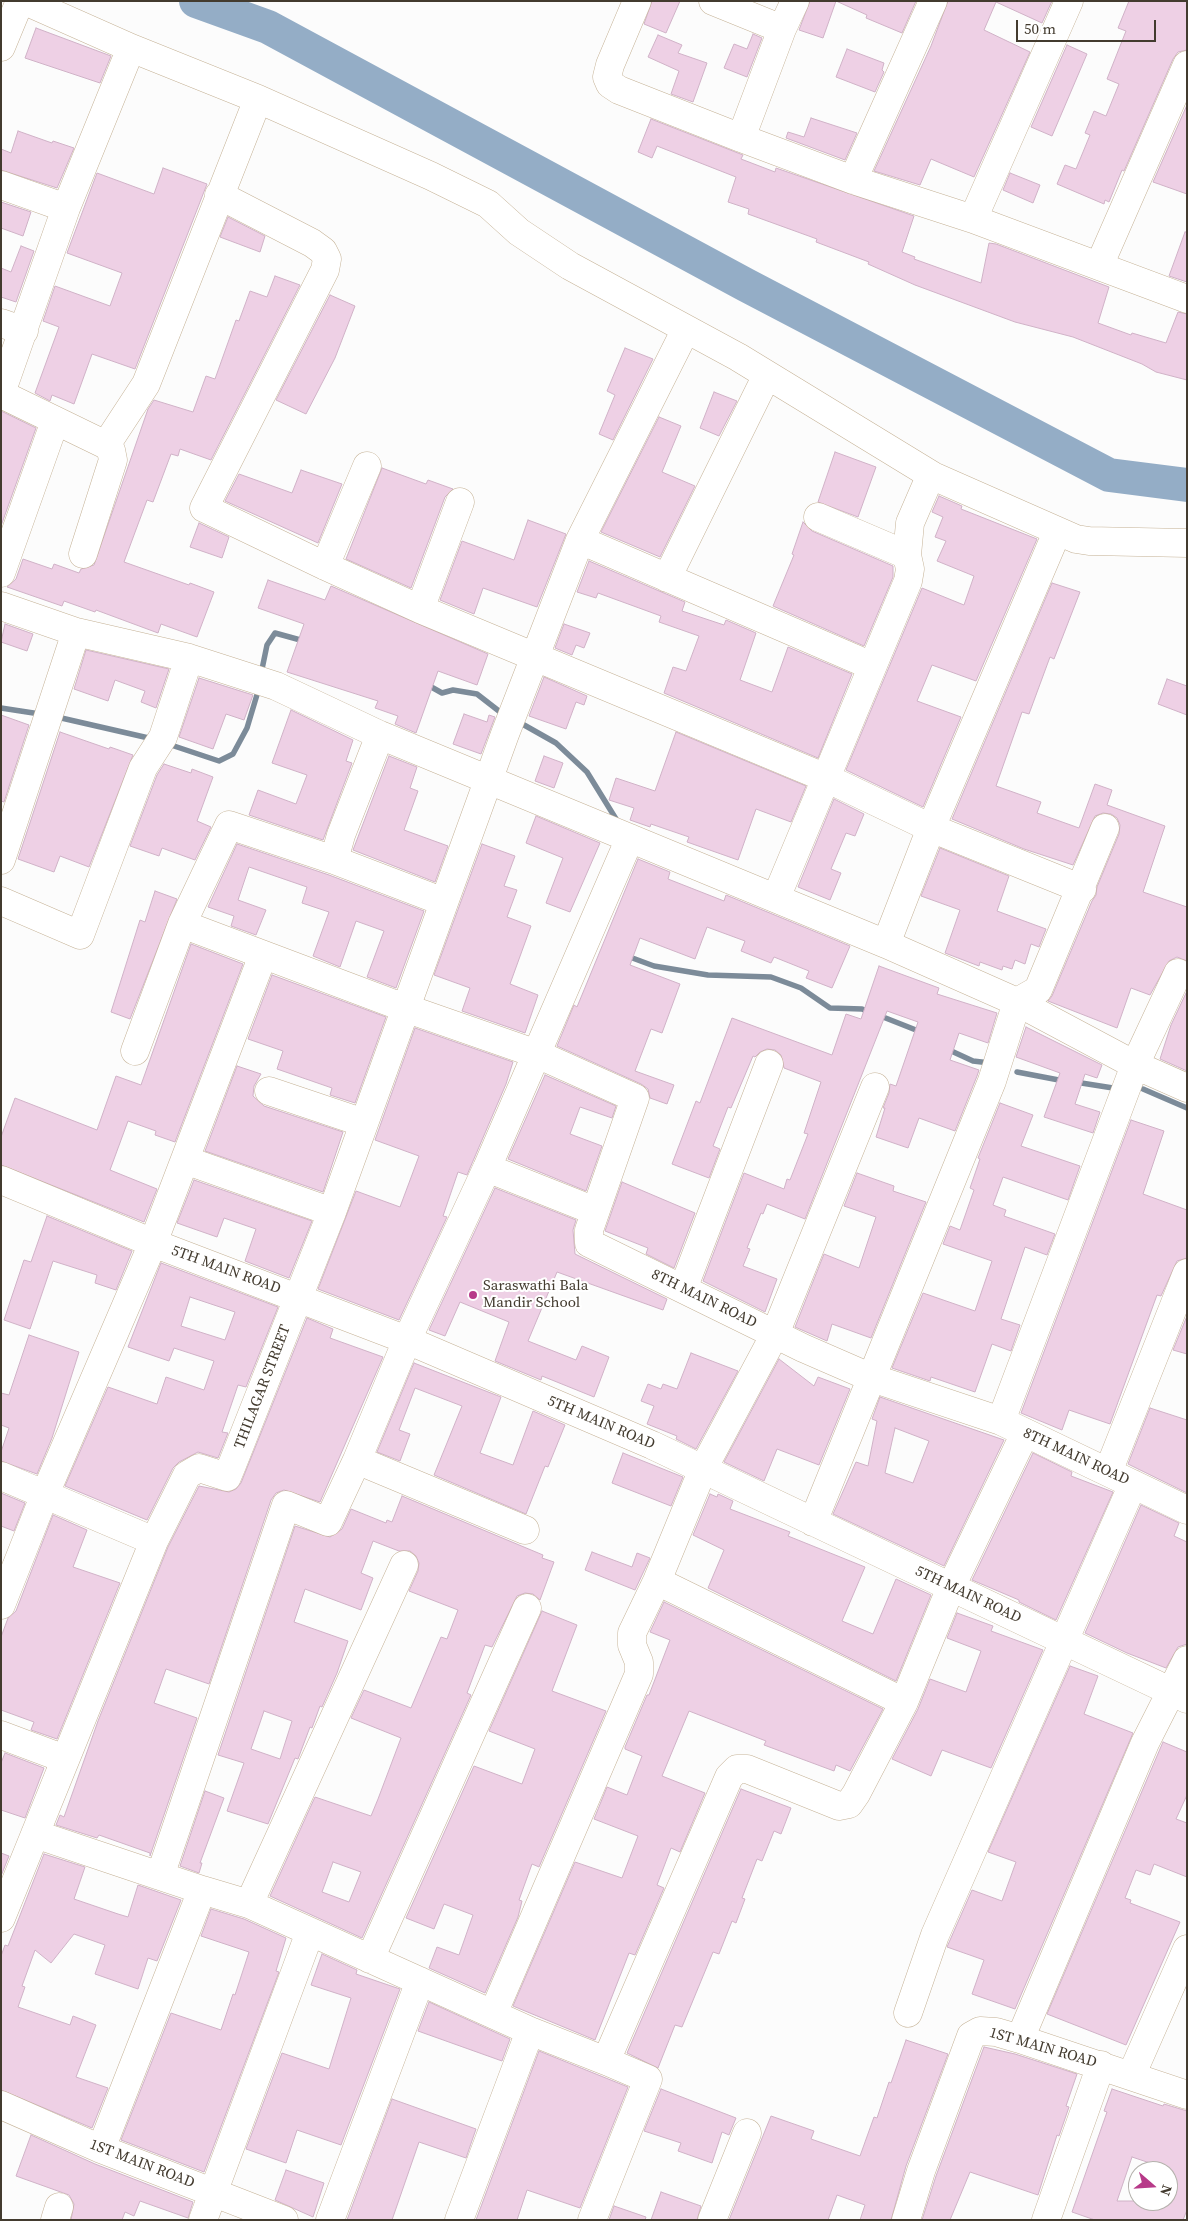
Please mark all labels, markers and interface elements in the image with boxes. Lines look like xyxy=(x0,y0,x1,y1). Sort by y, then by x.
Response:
scale bar xyxy=(1018,10,1158,42)
text: 50 m xyxy=(1024,18,1056,39)
street label: 5TH MAIN ROAD xyxy=(169,1242,283,1298)
street label: 8TH MAIN ROAD xyxy=(648,1266,760,1332)
place label: Saraswathi Bala Mandir School xyxy=(483,1277,588,1312)
marker: Saraswathi Bala Mandir School xyxy=(467,1289,479,1301)
street label: THILAGAR STREET xyxy=(231,1322,295,1452)
street label: 5TH MAIN ROAD xyxy=(544,1392,658,1454)
street label: 8TH MAIN ROAD xyxy=(1020,1424,1132,1490)
street label: 5TH MAIN ROAD xyxy=(912,1562,1024,1628)
street label: 1ST MAIN ROAD xyxy=(987,2024,1099,2072)
street label: 1ST MAIN ROAD xyxy=(87,2136,197,2192)
north arrow xyxy=(1128,2161,1178,2211)
text: N xyxy=(1155,2182,1177,2199)

